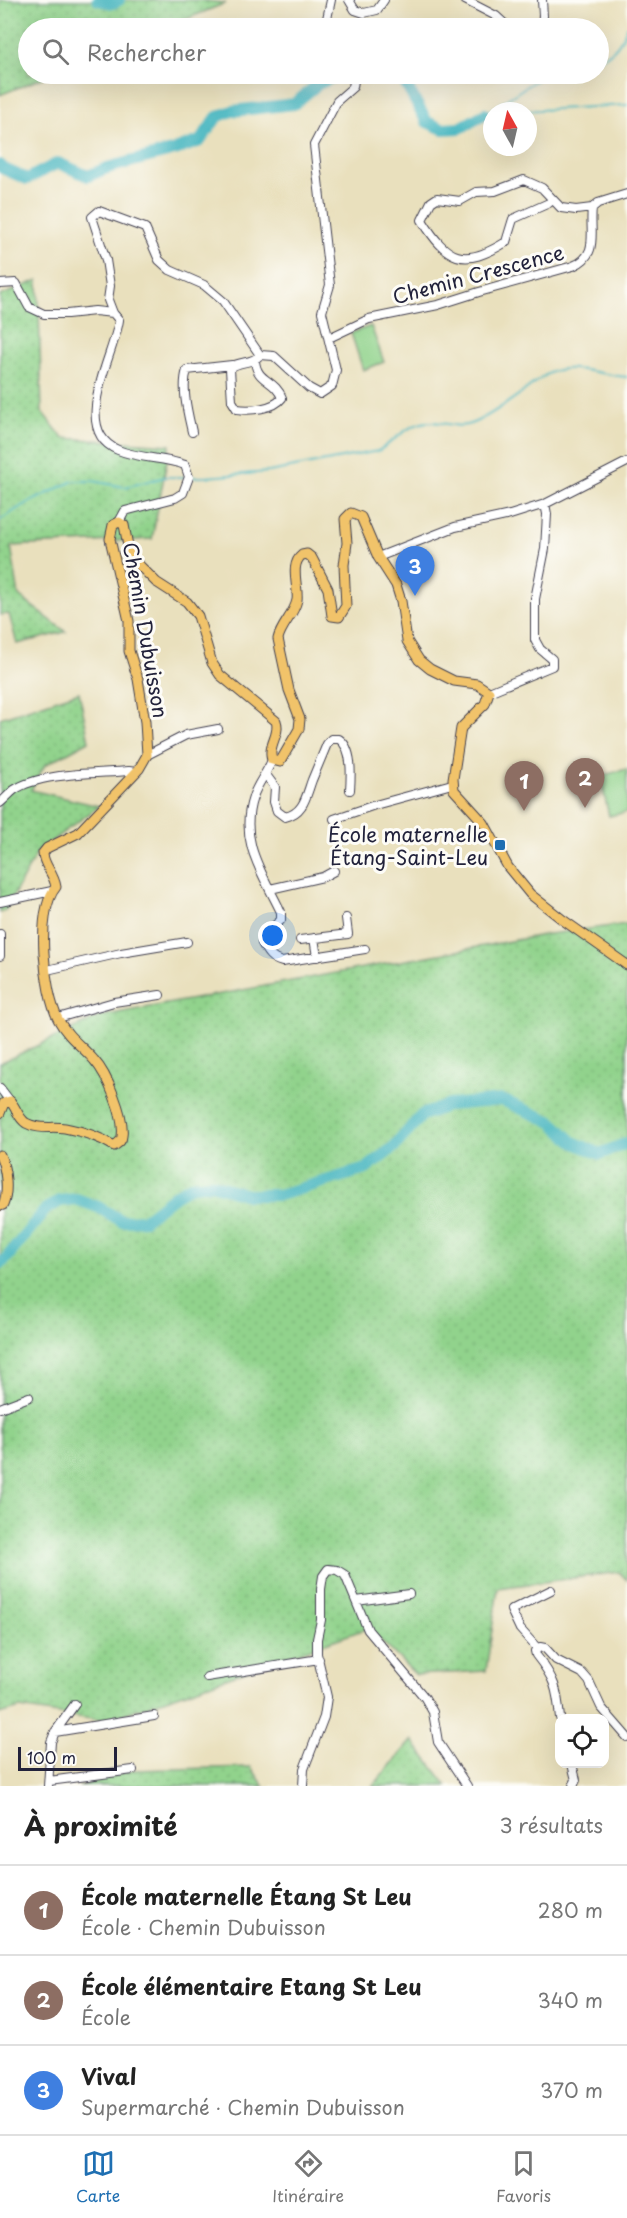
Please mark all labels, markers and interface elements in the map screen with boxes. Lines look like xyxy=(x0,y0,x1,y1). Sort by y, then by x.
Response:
search box xyxy=(18,18,609,84)
icon: search xyxy=(39,35,72,68)
text: Rechercher xyxy=(87,35,206,68)
north arrow xyxy=(483,102,537,156)
street label: Chemin Crescence xyxy=(389,237,567,311)
street label: Chemin Dubuisson xyxy=(116,540,176,720)
pin: 3 xyxy=(396,546,434,596)
pin: 2 xyxy=(566,758,604,808)
pin: 1 xyxy=(504,762,544,811)
place label: École maternelle Étang-Saint-Leu xyxy=(328,819,488,872)
marker: École maternelle Étang-Saint-Leu xyxy=(493,838,507,852)
your location xyxy=(258,921,287,950)
map controls xyxy=(555,1714,609,1768)
button: locate xyxy=(555,1714,609,1768)
scale bar xyxy=(18,1744,117,1772)
text: 100 m xyxy=(27,1745,76,1769)
text: À proximité xyxy=(24,1806,178,1845)
text: 3 résultats xyxy=(500,1810,603,1840)
text: École maternelle Étang St Leu xyxy=(81,1879,412,1912)
text: 1 xyxy=(39,1895,48,1925)
text: 280 m xyxy=(538,1895,603,1925)
text: École · Chemin Dubuisson xyxy=(81,1912,326,1942)
text: École élémentaire Etang St Leu xyxy=(81,1969,422,2002)
text: 2 xyxy=(36,1985,51,2015)
text: 340 m xyxy=(538,1985,603,2015)
text: École xyxy=(81,2002,131,2032)
text: Vival xyxy=(81,2059,136,2092)
text: 3 xyxy=(37,2075,50,2105)
text: 370 m xyxy=(540,2075,603,2105)
text: Supermarché · Chemin Dubuisson xyxy=(81,2092,405,2122)
tab: Carte xyxy=(76,2147,120,2207)
tab: Itinéraire xyxy=(272,2147,344,2207)
tab: Favoris xyxy=(496,2147,551,2207)

